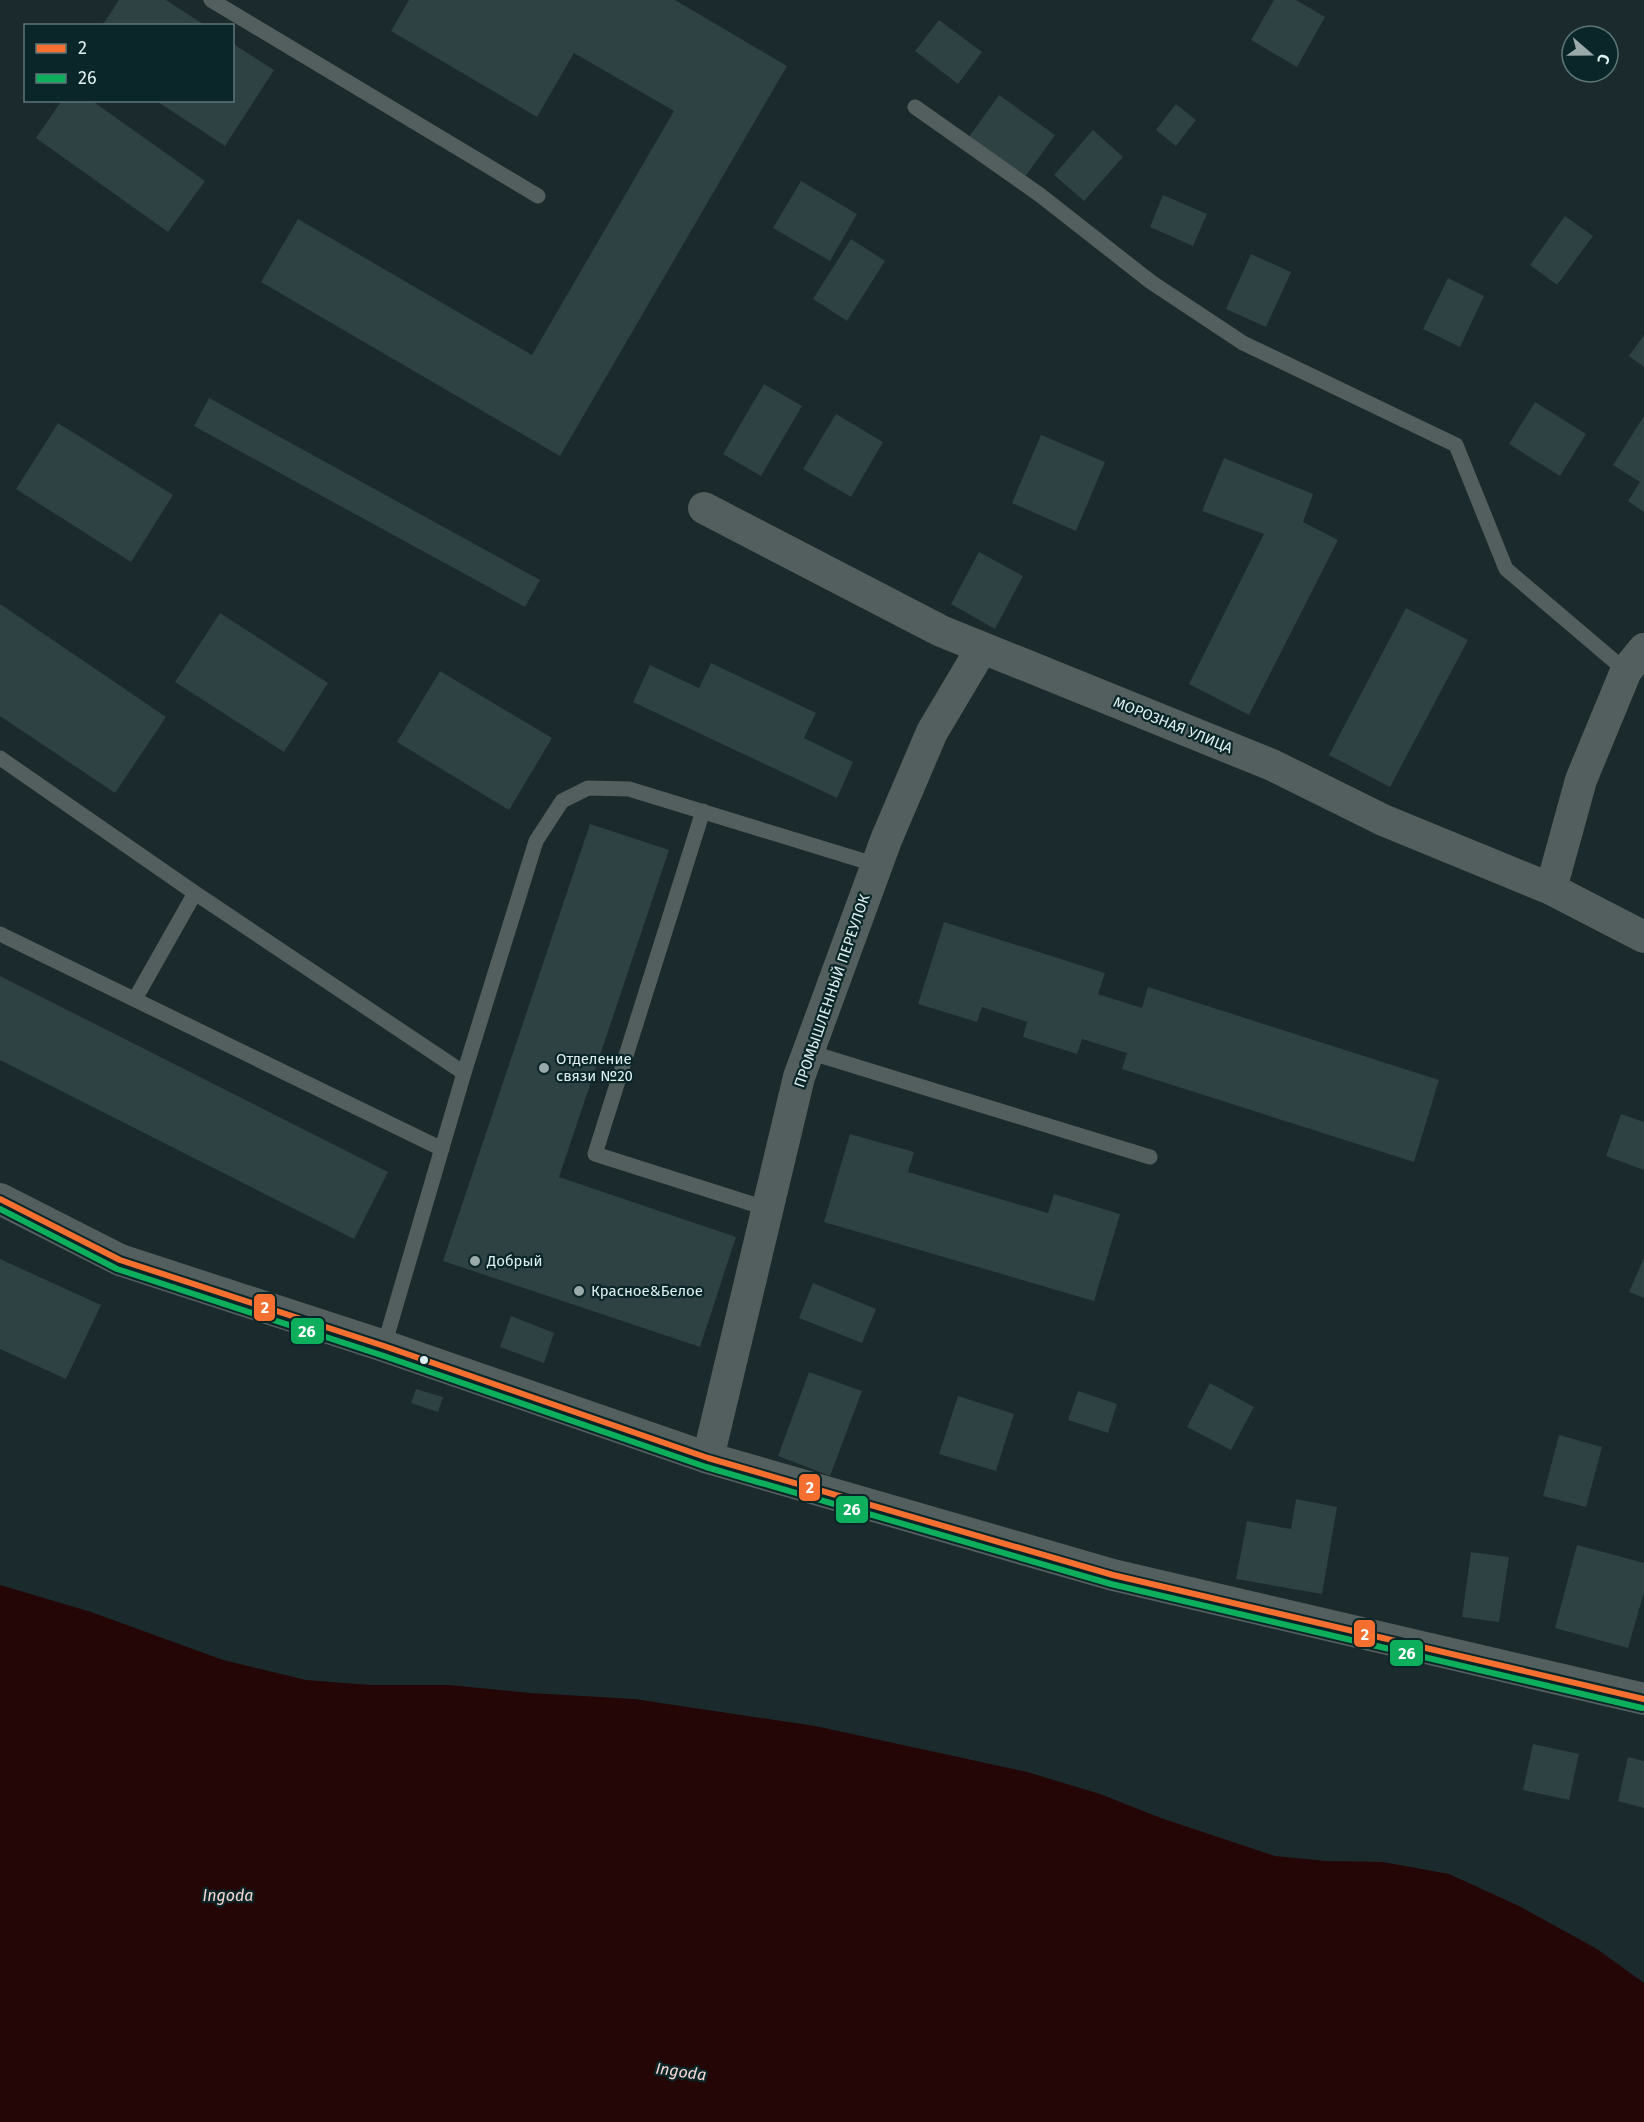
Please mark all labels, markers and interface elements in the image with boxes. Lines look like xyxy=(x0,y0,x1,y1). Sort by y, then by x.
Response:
legend xyxy=(24,24,234,102)
north arrow xyxy=(1560,24,1620,84)
text: 2 xyxy=(78,37,87,59)
text: С xyxy=(1593,51,1614,67)
text: 26 xyxy=(78,67,97,89)
street label: МОРОЗНАЯ УЛИЦА xyxy=(1111,693,1236,757)
street label: ПРОМЫШЛЕННЫЙ ПЕРЕУЛОК xyxy=(790,892,874,1090)
place label: Отделение связи №20 xyxy=(556,1050,633,1085)
marker: Отделение связи №20 xyxy=(537,1061,551,1075)
place label: Добрый xyxy=(486,1252,543,1270)
marker: Добрый xyxy=(468,1254,482,1268)
place label: Красное&Белое xyxy=(591,1282,703,1300)
marker: Красное&Белое xyxy=(572,1284,586,1298)
line badge: 2 xyxy=(253,1293,276,1322)
text: 2 xyxy=(261,1298,269,1317)
line badge: 26 xyxy=(290,1317,325,1345)
text: 26 xyxy=(298,1322,316,1341)
unlabelled marker xyxy=(418,1354,430,1366)
line badge: 2 xyxy=(798,1473,821,1502)
text: 2 xyxy=(806,1478,814,1497)
line badge: 26 xyxy=(835,1495,869,1524)
text: 26 xyxy=(843,1500,861,1519)
line badge: 2 xyxy=(1353,1619,1376,1648)
text: 2 xyxy=(1361,1625,1369,1644)
line badge: 26 xyxy=(1389,1639,1424,1667)
text: 26 xyxy=(1398,1644,1416,1663)
water label: Ingoda xyxy=(203,1886,253,1905)
water label: Ingoda xyxy=(654,2059,707,2084)

